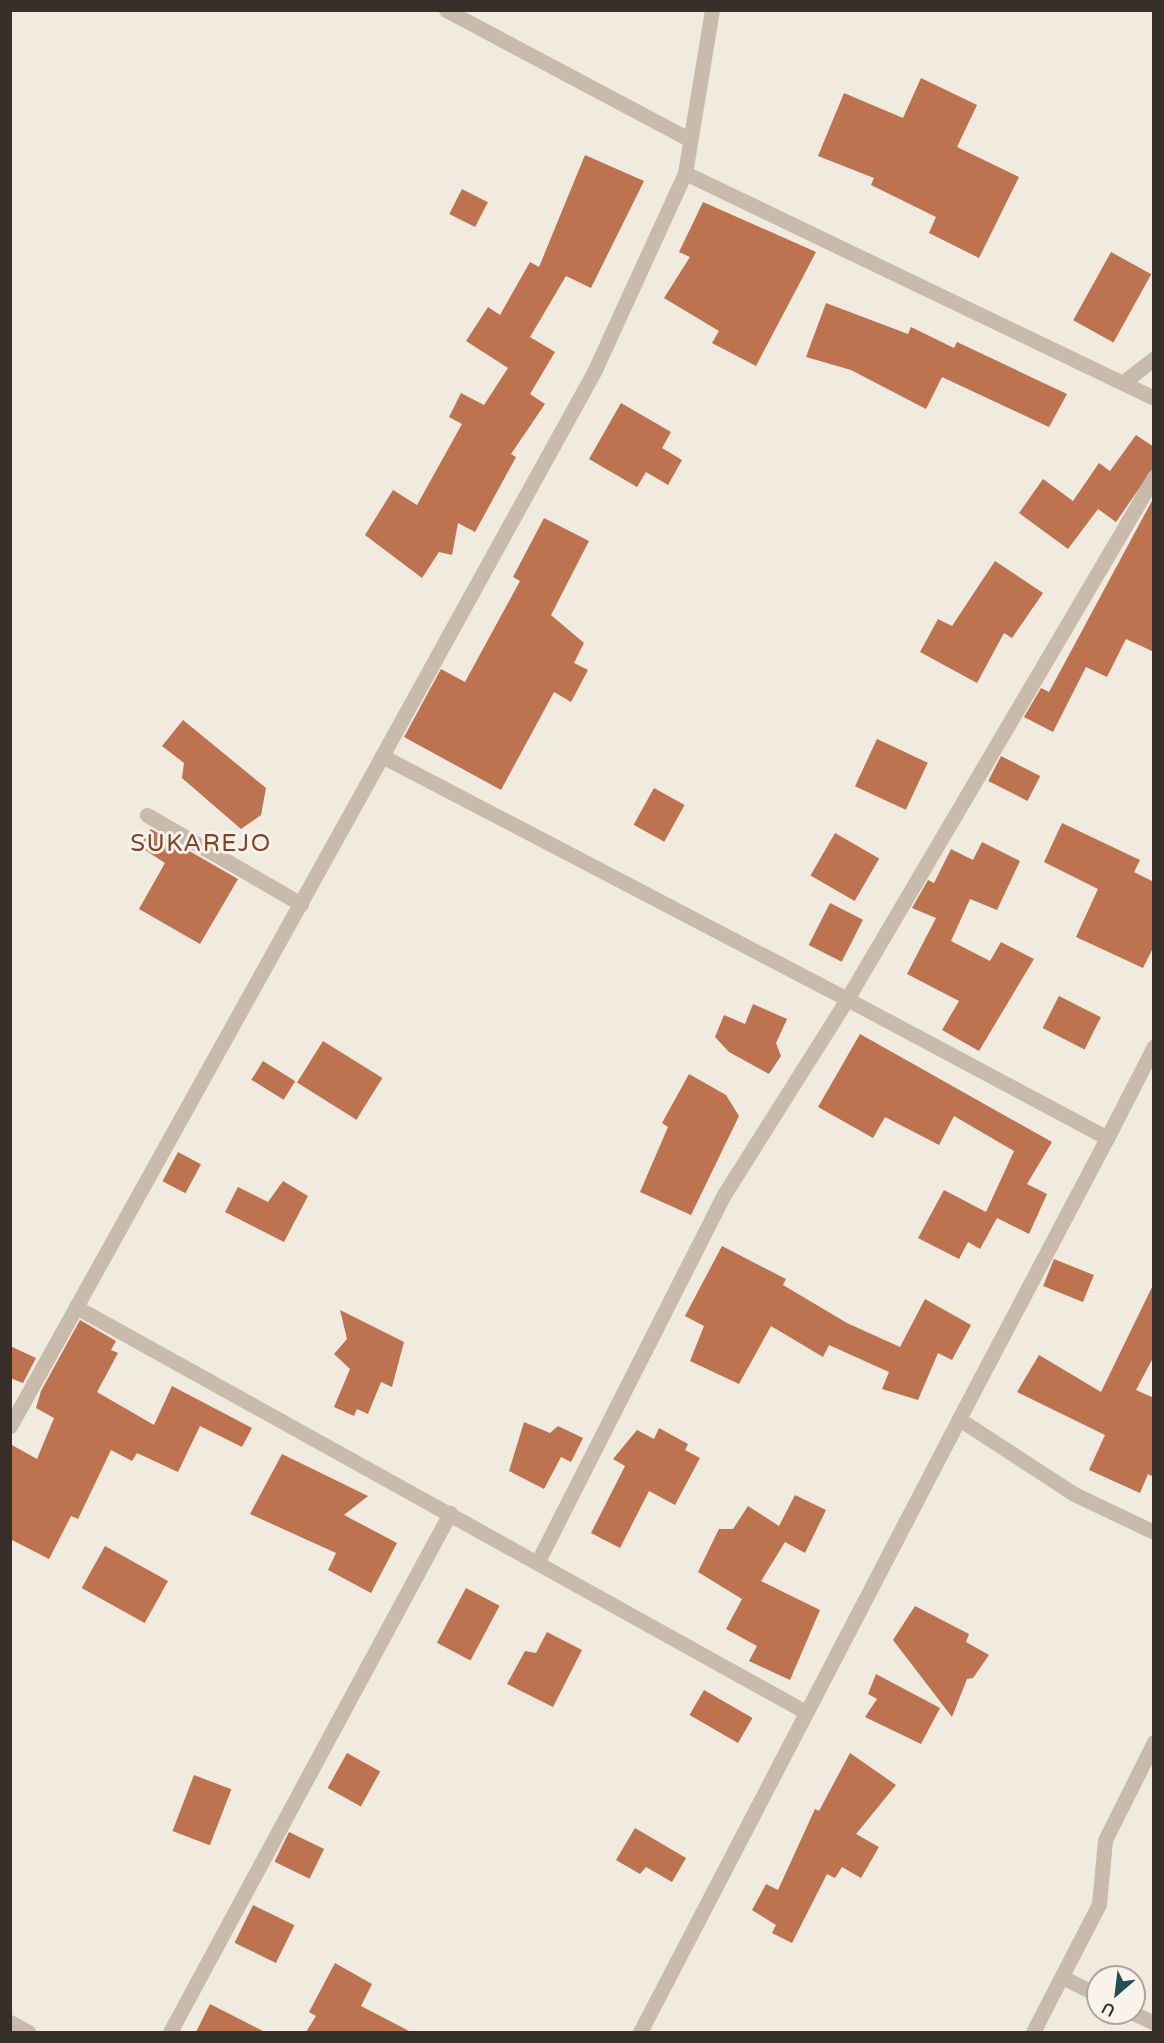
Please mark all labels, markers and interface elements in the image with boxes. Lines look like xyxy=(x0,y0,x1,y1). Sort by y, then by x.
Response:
district label: SUKAREJO xyxy=(130,830,272,858)
north arrow xyxy=(1086,1965,1146,2025)
text: U xyxy=(1098,1997,1119,2021)

